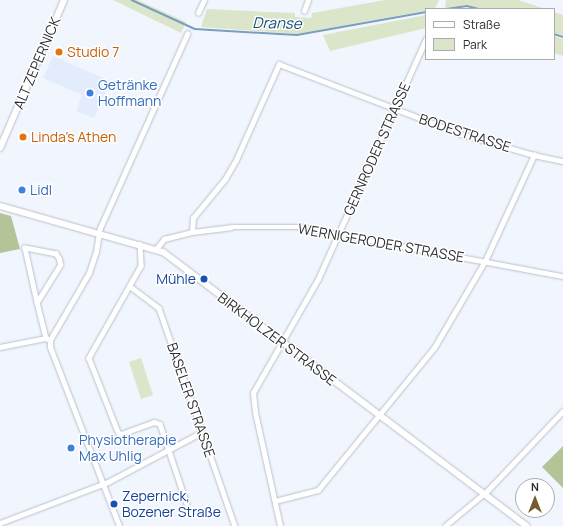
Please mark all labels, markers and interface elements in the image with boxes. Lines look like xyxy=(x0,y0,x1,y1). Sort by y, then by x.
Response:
legend xyxy=(425,8,555,60)
street label: ALT ZEPERNICK xyxy=(10,14,64,112)
water label: Dranse xyxy=(252,14,302,32)
text: Straße xyxy=(463,16,500,33)
text: Park xyxy=(463,36,487,53)
place label: Studio 7 xyxy=(67,44,119,60)
marker: Studio 7 xyxy=(54,47,64,57)
place label: Getränke Hoffmann xyxy=(98,77,161,110)
street label: GERNRODER STRASSE xyxy=(340,80,414,218)
marker: Getränke Hoffmann xyxy=(85,88,95,98)
street label: BODESTRASSE xyxy=(417,110,513,156)
place label: Linda's Athen xyxy=(31,129,116,145)
marker: Linda's Athen xyxy=(18,132,28,142)
place label: Lidl xyxy=(30,182,52,198)
marker: Lidl xyxy=(17,185,27,195)
street label: WERNIGERODER STRASSE xyxy=(297,220,465,266)
place label: Mühle xyxy=(156,271,196,287)
marker: Mühle xyxy=(199,274,209,284)
street label: BIRKHOLZER STRASSE xyxy=(214,289,340,389)
street label: BASELER STRASSE xyxy=(163,340,219,460)
place label: Physiotherapie Max Uhlig xyxy=(79,432,176,464)
marker: Physiotherapie Max Uhlig xyxy=(66,443,76,453)
north arrow xyxy=(515,478,555,518)
text: N xyxy=(531,479,539,494)
place label: Zepernick, Bozener Straße xyxy=(122,488,221,520)
marker: Zepernick, Bozener Straße xyxy=(109,499,119,509)

